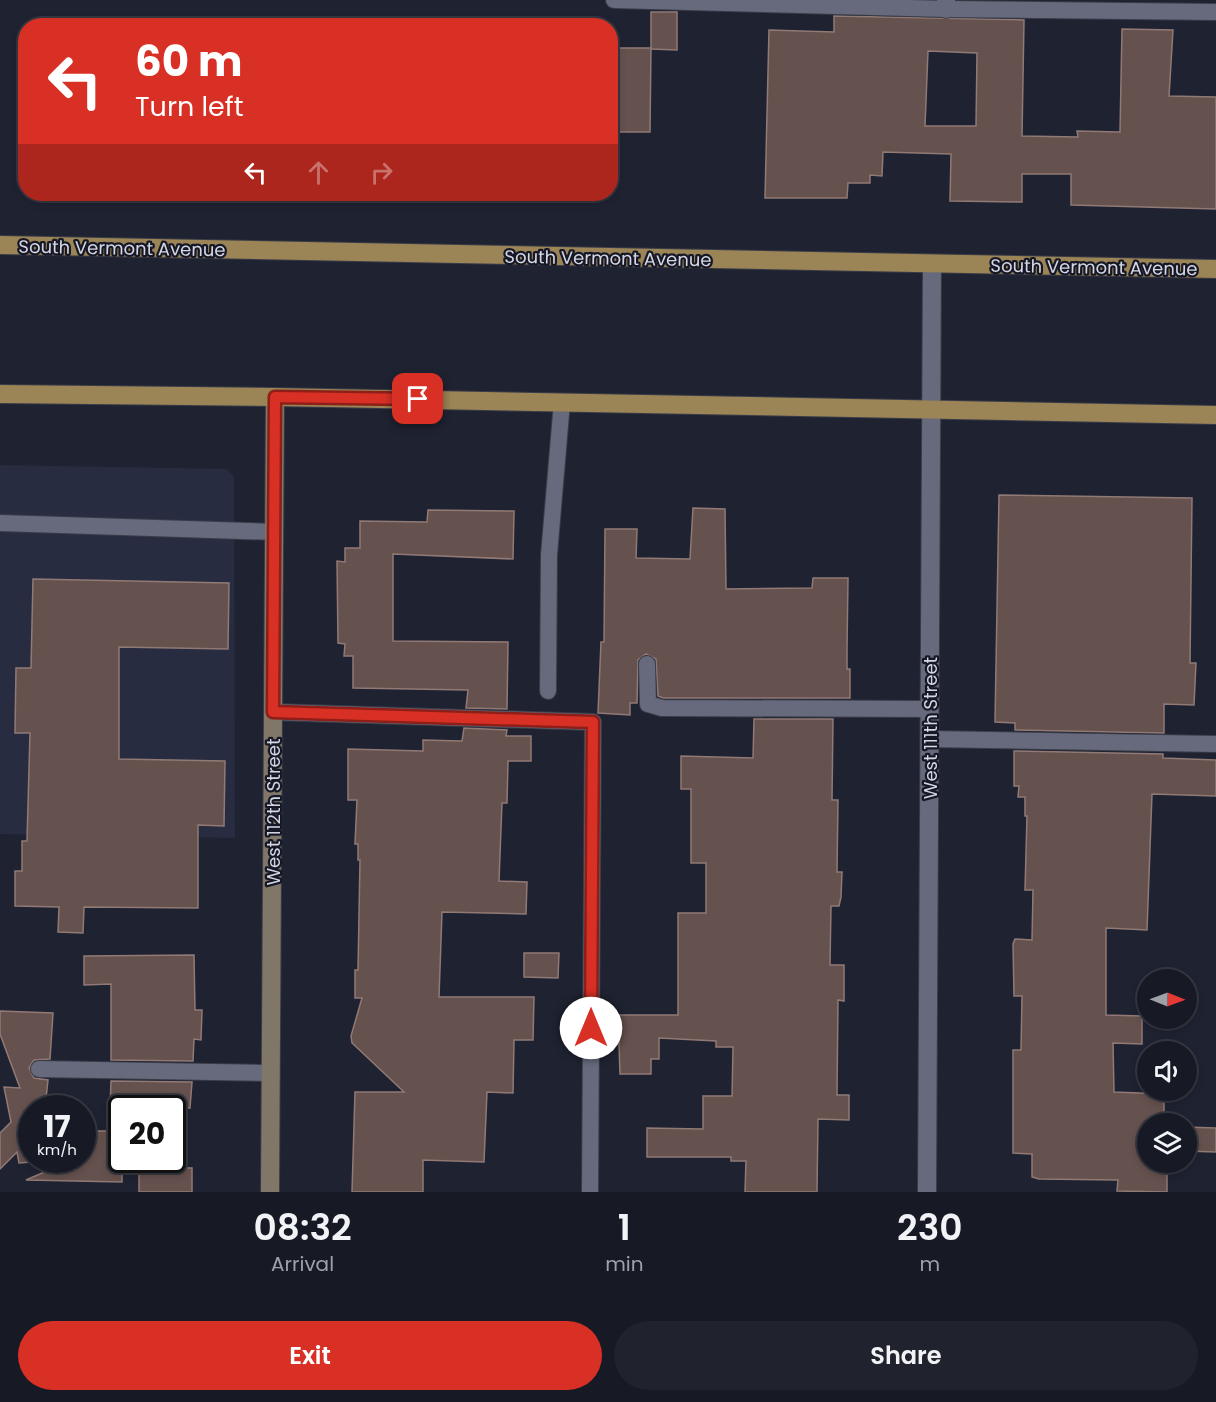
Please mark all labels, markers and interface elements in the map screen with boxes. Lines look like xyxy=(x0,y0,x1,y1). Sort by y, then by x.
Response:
text: 60 m xyxy=(135,32,243,91)
icon: left xyxy=(36,42,114,120)
text: Turn left xyxy=(135,88,244,125)
icon: left xyxy=(239,156,272,189)
icon: ahead xyxy=(302,156,335,189)
icon: right xyxy=(365,156,398,189)
street label: South Vermont Avenue xyxy=(18,234,226,262)
street label: South Vermont Avenue xyxy=(504,244,712,272)
street label: South Vermont Avenue xyxy=(990,253,1198,281)
pin xyxy=(392,373,443,424)
icon: arrive xyxy=(401,382,434,415)
street label: West 111th Street xyxy=(918,657,943,799)
street label: West 112th Street xyxy=(261,739,286,885)
north arrow xyxy=(1137,969,1197,1029)
map controls xyxy=(1137,969,1197,1173)
position arrow xyxy=(559,996,623,1060)
button: sound xyxy=(1137,1041,1197,1101)
speed limit sign: 20 xyxy=(108,1095,186,1173)
text: 17 xyxy=(43,1105,71,1148)
button: layers xyxy=(1137,1113,1197,1173)
text: km/h xyxy=(37,1139,77,1160)
text: 08:32 xyxy=(254,1202,352,1253)
text: 1 xyxy=(618,1202,631,1253)
text: 230 xyxy=(897,1202,962,1253)
text: Arrival xyxy=(271,1250,334,1278)
text: min xyxy=(605,1250,643,1278)
text: m xyxy=(919,1250,940,1278)
button: Exit xyxy=(18,1321,602,1390)
button: Share xyxy=(614,1321,1198,1390)

